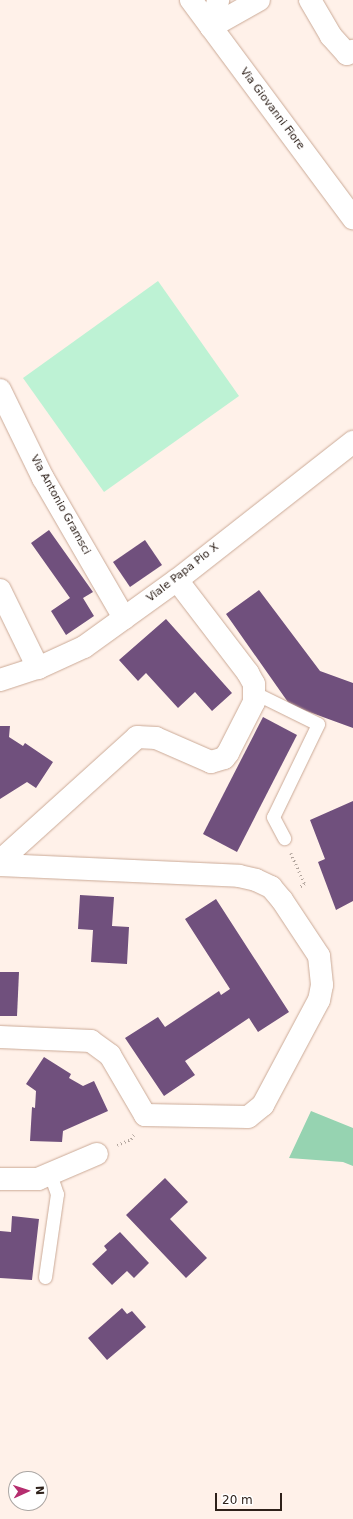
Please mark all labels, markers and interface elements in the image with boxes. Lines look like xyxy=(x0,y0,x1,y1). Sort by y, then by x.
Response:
street label: Via Giovanni Fiore xyxy=(237,65,307,153)
street label: Via Antonio Gramsci xyxy=(27,453,93,557)
street label: Viale Papa Pio X xyxy=(144,541,222,605)
north arrow xyxy=(8,1471,48,1511)
text: N xyxy=(33,1485,46,1495)
scale bar xyxy=(217,1485,284,1511)
text: 20 m xyxy=(222,1493,253,1507)

